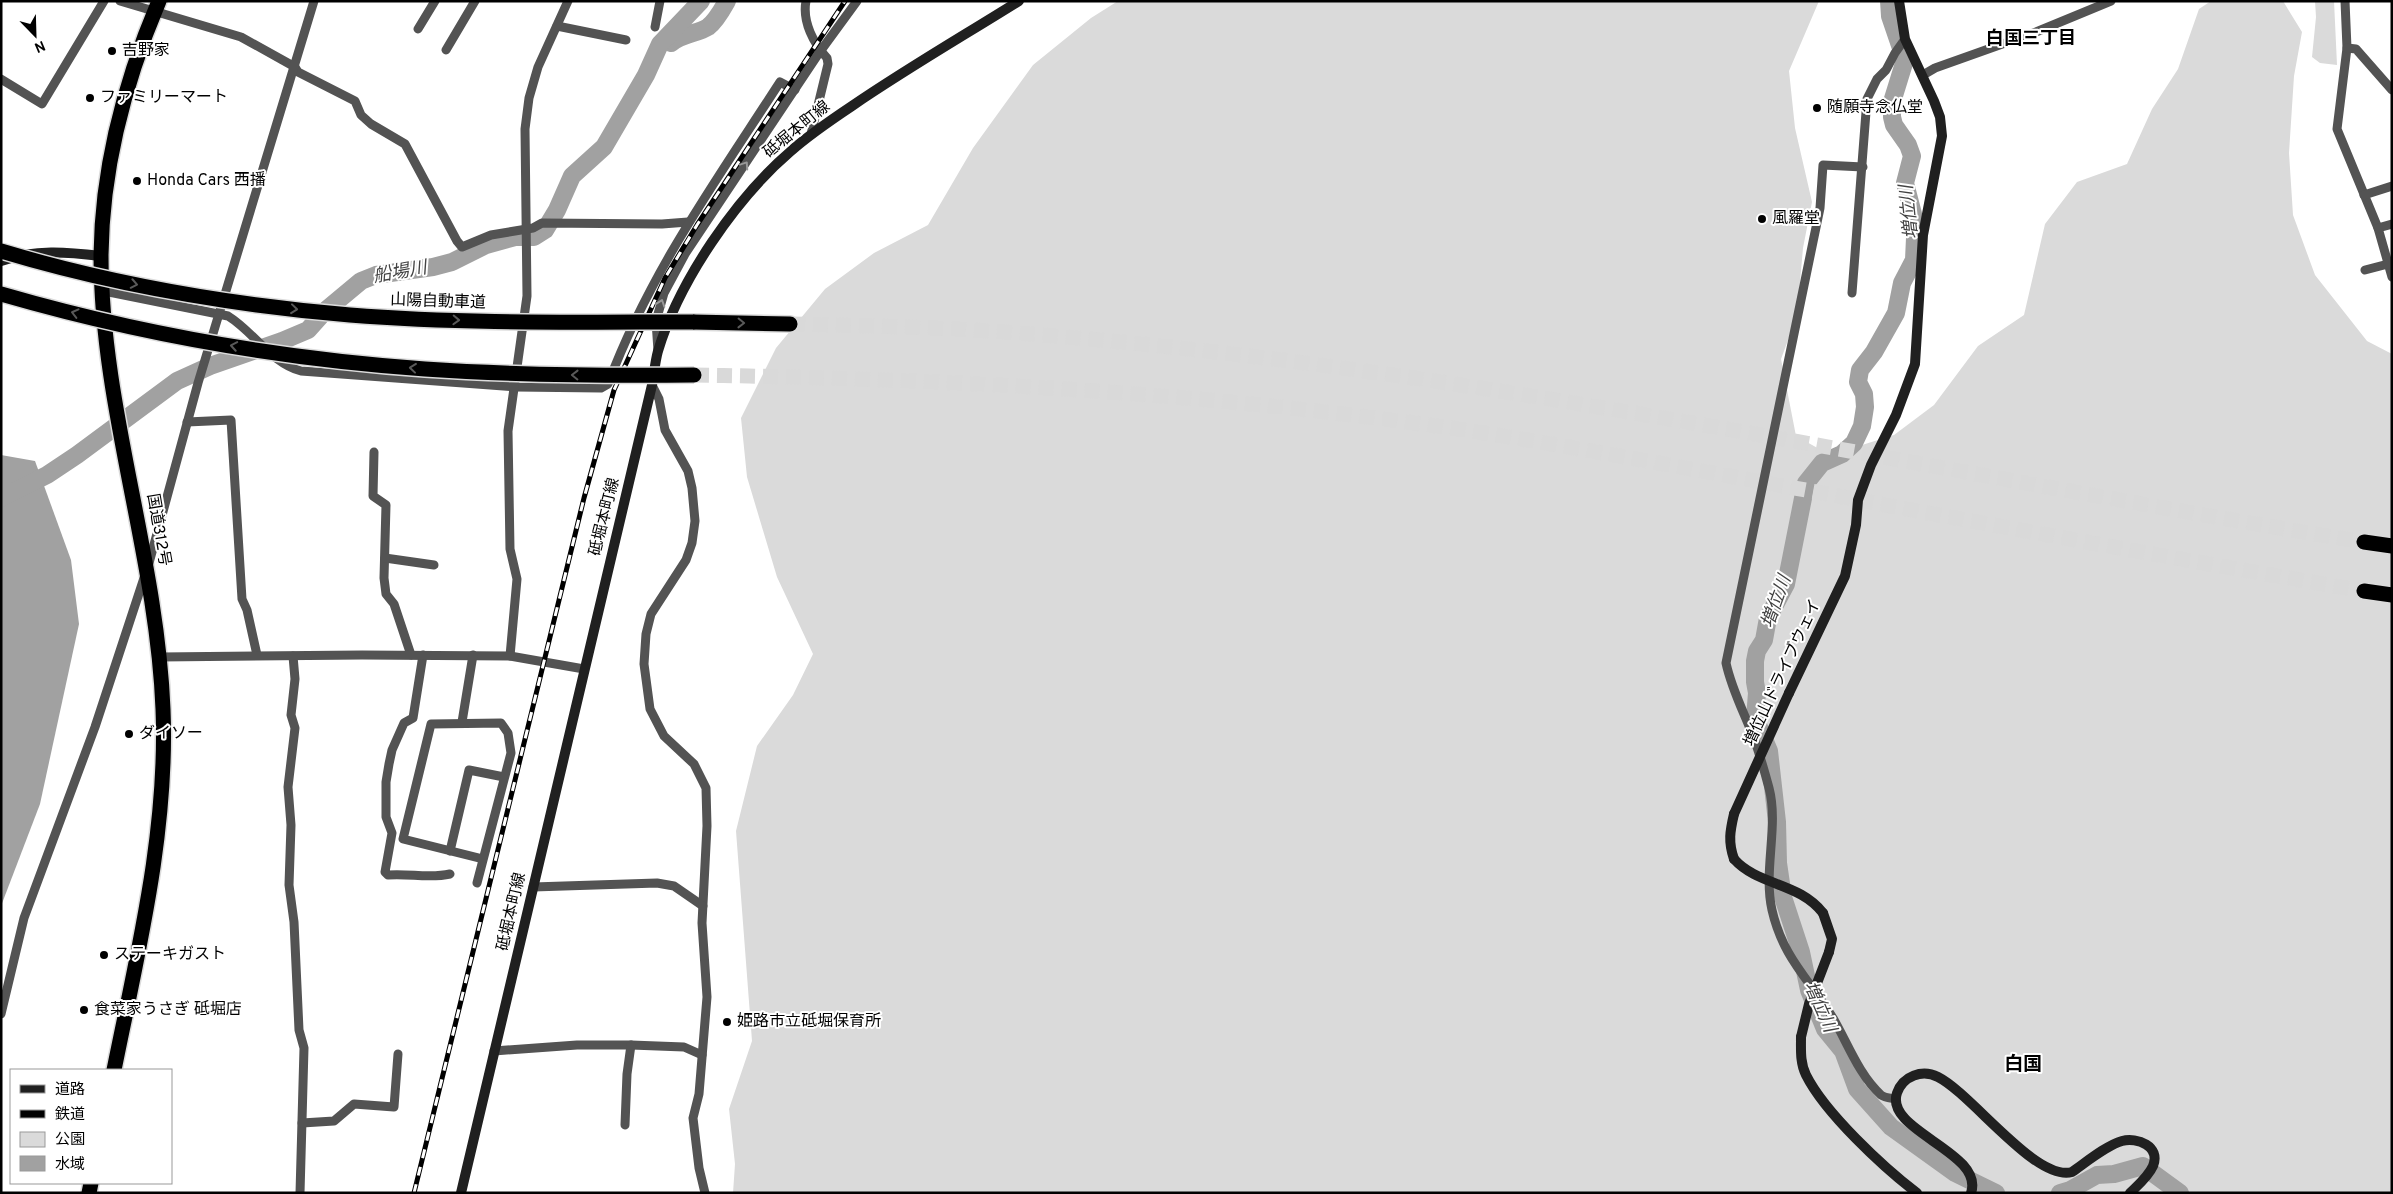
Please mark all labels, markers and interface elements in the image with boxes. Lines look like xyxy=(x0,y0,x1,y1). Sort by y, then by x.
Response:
north arrow xyxy=(10,10,60,60)
district label: 白国三丁目 xyxy=(1986,28,2076,51)
text: N xyxy=(32,36,47,55)
place label: 吉野家 xyxy=(122,41,170,61)
marker: 吉野家 xyxy=(106,45,118,57)
place label: ファミリーマート xyxy=(100,88,228,108)
marker: ファミリーマート xyxy=(84,92,96,104)
street label: 砥堀本町線 xyxy=(760,97,834,163)
place label: 随願寺念仏堂 xyxy=(1827,98,1923,118)
marker: 随願寺念仏堂 xyxy=(1811,102,1823,114)
one-way arrow xyxy=(738,161,748,170)
place label: Honda Cars 西播 xyxy=(147,171,266,191)
marker: Honda Cars 西播 xyxy=(131,175,143,187)
water label: 増位川 xyxy=(1896,182,1924,240)
place label: 風羅堂 xyxy=(1772,209,1820,229)
marker: 風羅堂 xyxy=(1756,213,1768,225)
water label: 船場川 xyxy=(371,257,431,289)
one-way arrow xyxy=(129,278,138,288)
street label: 山陽自動車道 xyxy=(390,290,486,314)
one-way arrow xyxy=(655,300,665,308)
one-way arrow xyxy=(290,303,298,314)
one-way arrow xyxy=(70,308,79,319)
one-way arrow xyxy=(452,315,460,326)
one-way arrow xyxy=(738,318,746,328)
one-way arrow xyxy=(230,341,238,351)
one-way arrow xyxy=(408,362,416,373)
one-way arrow xyxy=(571,370,578,380)
street label: 砥堀本町線 xyxy=(586,476,624,558)
street label: 国道312号 xyxy=(142,492,174,568)
water label: 増位川 xyxy=(1757,571,1798,631)
street label: 増位山ドライブウェイ xyxy=(1740,596,1826,750)
place label: ダイソー xyxy=(139,724,203,744)
marker: ダイソー xyxy=(123,728,135,740)
street label: 砥堀本町線 xyxy=(493,871,531,953)
place label: ステーキガスト xyxy=(114,945,226,965)
marker: ステーキガスト xyxy=(98,949,110,961)
water label: 増位川 xyxy=(1798,978,1841,1038)
place label: 食菜家うさぎ 砥堀店 xyxy=(94,1000,242,1020)
marker: 食菜家うさぎ 砥堀店 xyxy=(78,1004,90,1016)
place label: 姫路市立砥堀保育所 xyxy=(737,1012,881,1032)
marker: 姫路市立砥堀保育所 xyxy=(721,1016,733,1028)
district label: 白国 xyxy=(2004,1053,2042,1077)
legend xyxy=(10,1069,172,1184)
text: 道路 xyxy=(55,1081,85,1100)
text: 鉄道 xyxy=(55,1106,85,1125)
text: 公園 xyxy=(55,1131,85,1150)
text: 水域 xyxy=(55,1156,85,1175)

